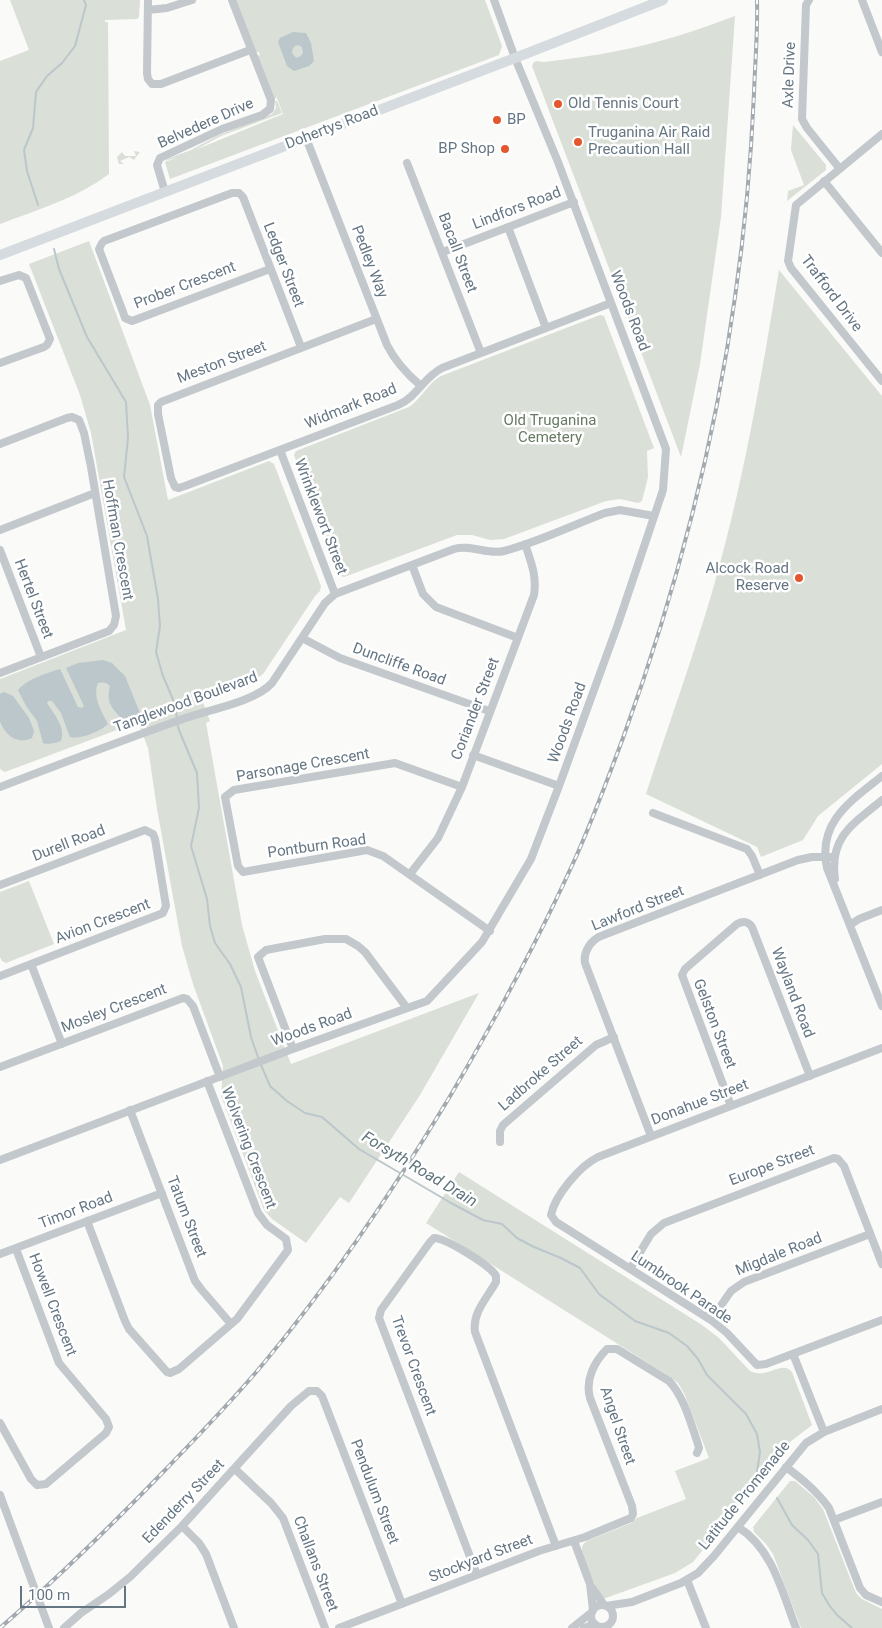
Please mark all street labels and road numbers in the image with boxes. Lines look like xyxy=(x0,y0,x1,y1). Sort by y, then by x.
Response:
street label: Axle Drive xyxy=(780,42,800,108)
street label: Belvedere Drive xyxy=(155,95,257,153)
street label: Dohertys Road xyxy=(283,102,381,154)
street label: Lindfors Road xyxy=(470,184,564,234)
street label: Bacall Street xyxy=(434,211,480,295)
street label: Ledger Street xyxy=(259,220,307,310)
street label: Pedley Way xyxy=(347,223,391,301)
street label: Trafford Drive xyxy=(796,252,866,336)
street label: Prober Crescent xyxy=(132,258,238,314)
street label: Woods Road xyxy=(605,268,653,354)
street label: Meston Street xyxy=(175,338,269,388)
street label: Widmark Road xyxy=(302,380,400,434)
street label: Wrinklewort Street xyxy=(290,456,350,578)
street label: Hoffman Crescent xyxy=(98,478,136,602)
street label: Hertel Street xyxy=(10,557,56,641)
street label: Duncliffe Road xyxy=(350,640,448,690)
street label: Coriander Street xyxy=(448,655,504,763)
street label: Tanglewood Boulevard xyxy=(112,669,260,737)
street label: Woods Road xyxy=(545,680,591,766)
street label: Parsonage Crescent xyxy=(235,745,371,787)
street label: Durell Road xyxy=(30,822,108,866)
street label: Pontburn Road xyxy=(267,831,367,863)
street label: Lawford Street xyxy=(589,882,687,936)
street label: Avion Crescent xyxy=(53,896,153,948)
street label: Wayland Road xyxy=(767,945,817,1041)
street label: Gelston Street xyxy=(689,977,739,1071)
street label: Mosley Crescent xyxy=(59,981,169,1037)
street label: Woods Road xyxy=(269,1005,355,1051)
street label: Ladbroke Street xyxy=(495,1033,587,1115)
street label: Donahue Street xyxy=(649,1076,751,1130)
street label: Wolvering Crescent xyxy=(216,1085,280,1211)
street label: Europe Street xyxy=(727,1142,817,1190)
street label: Tatum Street xyxy=(162,1174,210,1260)
street label: Timor Road xyxy=(37,1189,115,1233)
street label: Migdale Road xyxy=(733,1230,825,1280)
street label: Lumbrook Parade xyxy=(627,1248,735,1328)
street label: Howell Crescent xyxy=(24,1251,80,1359)
street label: Trevor Crescent xyxy=(387,1314,439,1418)
street label: Angel Street xyxy=(595,1385,639,1467)
street label: Pendulum Street xyxy=(346,1437,402,1547)
street label: Latitude Promenade xyxy=(696,1438,794,1554)
street label: Edenderry Street xyxy=(139,1456,229,1548)
street label: Challans Street xyxy=(289,1514,341,1614)
street label: Stockyard Street xyxy=(427,1531,535,1587)

